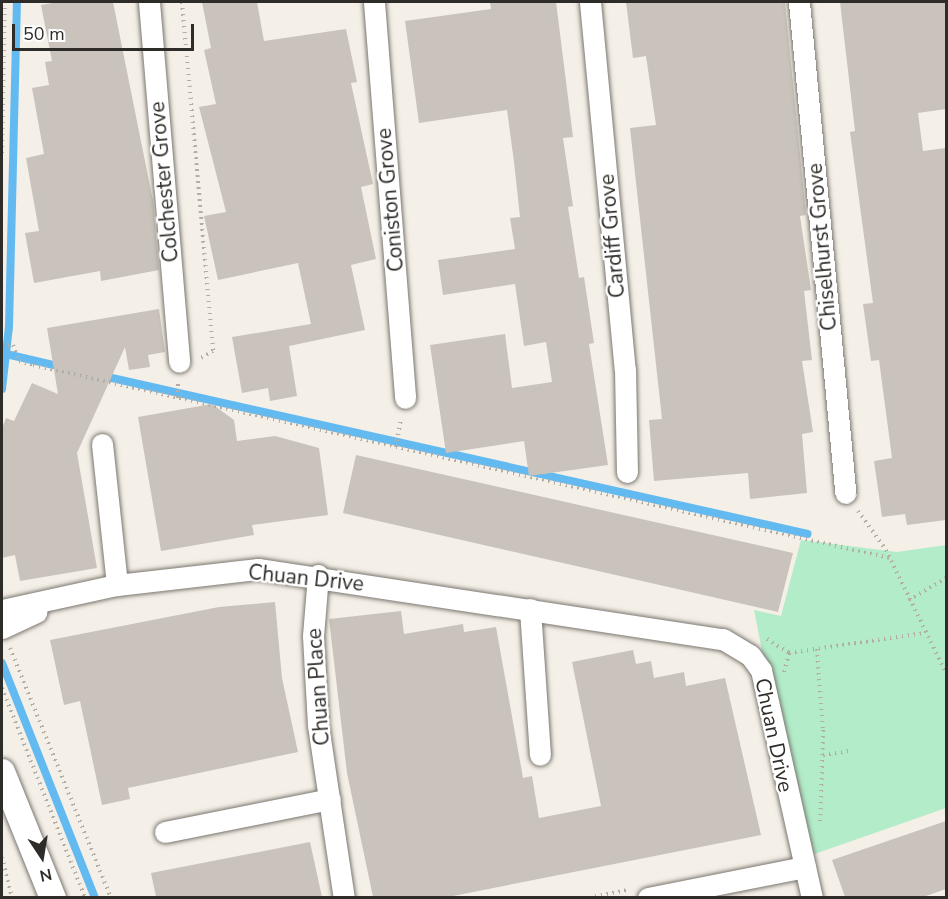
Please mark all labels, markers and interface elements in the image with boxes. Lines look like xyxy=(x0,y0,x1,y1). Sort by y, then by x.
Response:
scale bar xyxy=(15,12,196,50)
text: 50 m xyxy=(23,22,65,46)
street label: Colchester Grove xyxy=(144,101,184,263)
street label: Coniston Grove xyxy=(371,127,409,273)
street label: Chiselhurst Grove xyxy=(802,162,842,332)
street label: Cardiff Grove xyxy=(594,173,630,299)
street label: Chuan Drive xyxy=(247,559,365,597)
street label: Chuan Place xyxy=(301,627,335,747)
street label: Chuan Drive xyxy=(750,676,798,794)
north arrow xyxy=(12,827,72,887)
text: N xyxy=(38,863,54,887)

